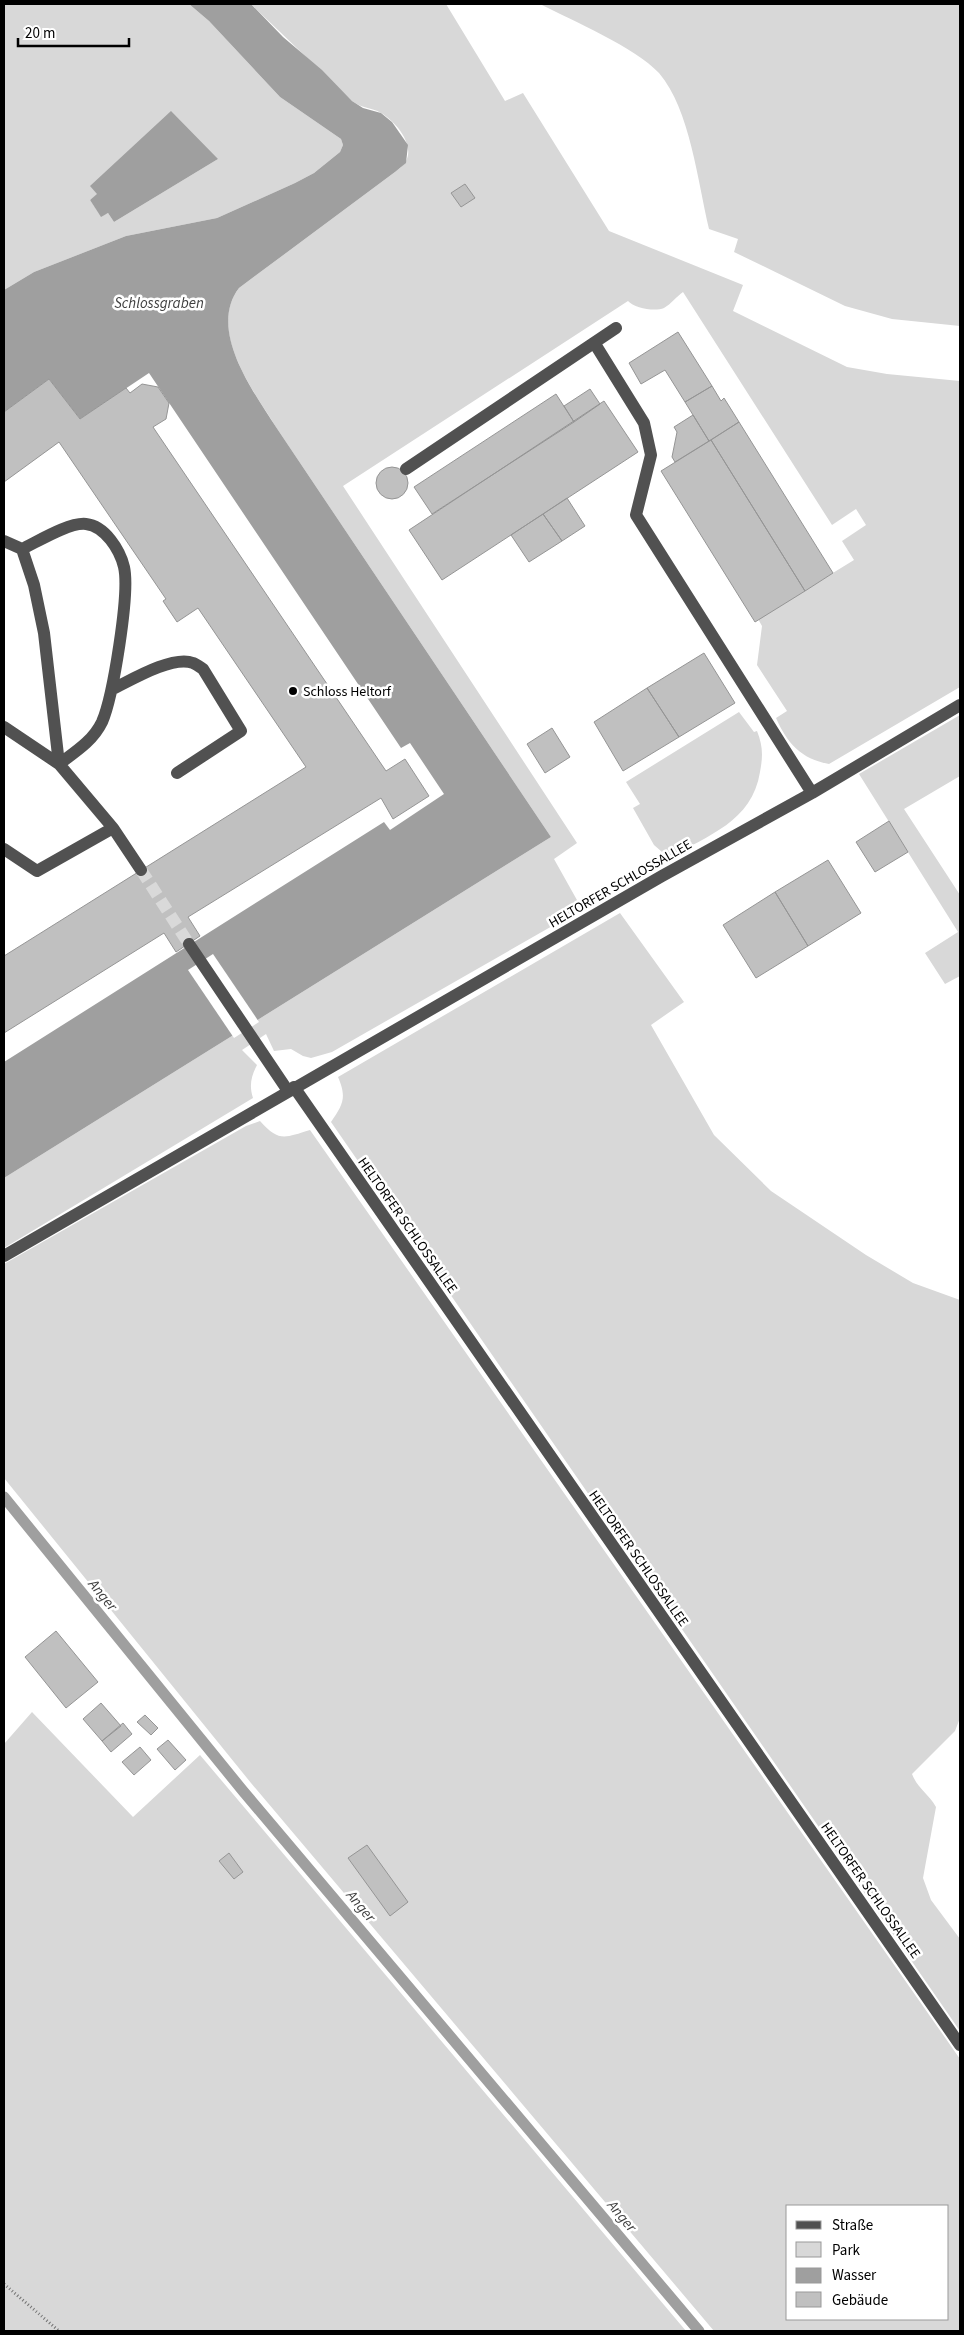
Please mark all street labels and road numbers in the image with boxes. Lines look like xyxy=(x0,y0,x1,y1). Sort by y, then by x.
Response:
street label: HELTORFER SCHLOSSALLEE xyxy=(545,835,696,933)
street label: HELTORFER SCHLOSSALLEE xyxy=(352,1153,462,1298)
street label: HELTORFER SCHLOSSALLEE xyxy=(583,1486,693,1631)
street label: HELTORFER SCHLOSSALLEE xyxy=(815,1818,925,1963)

